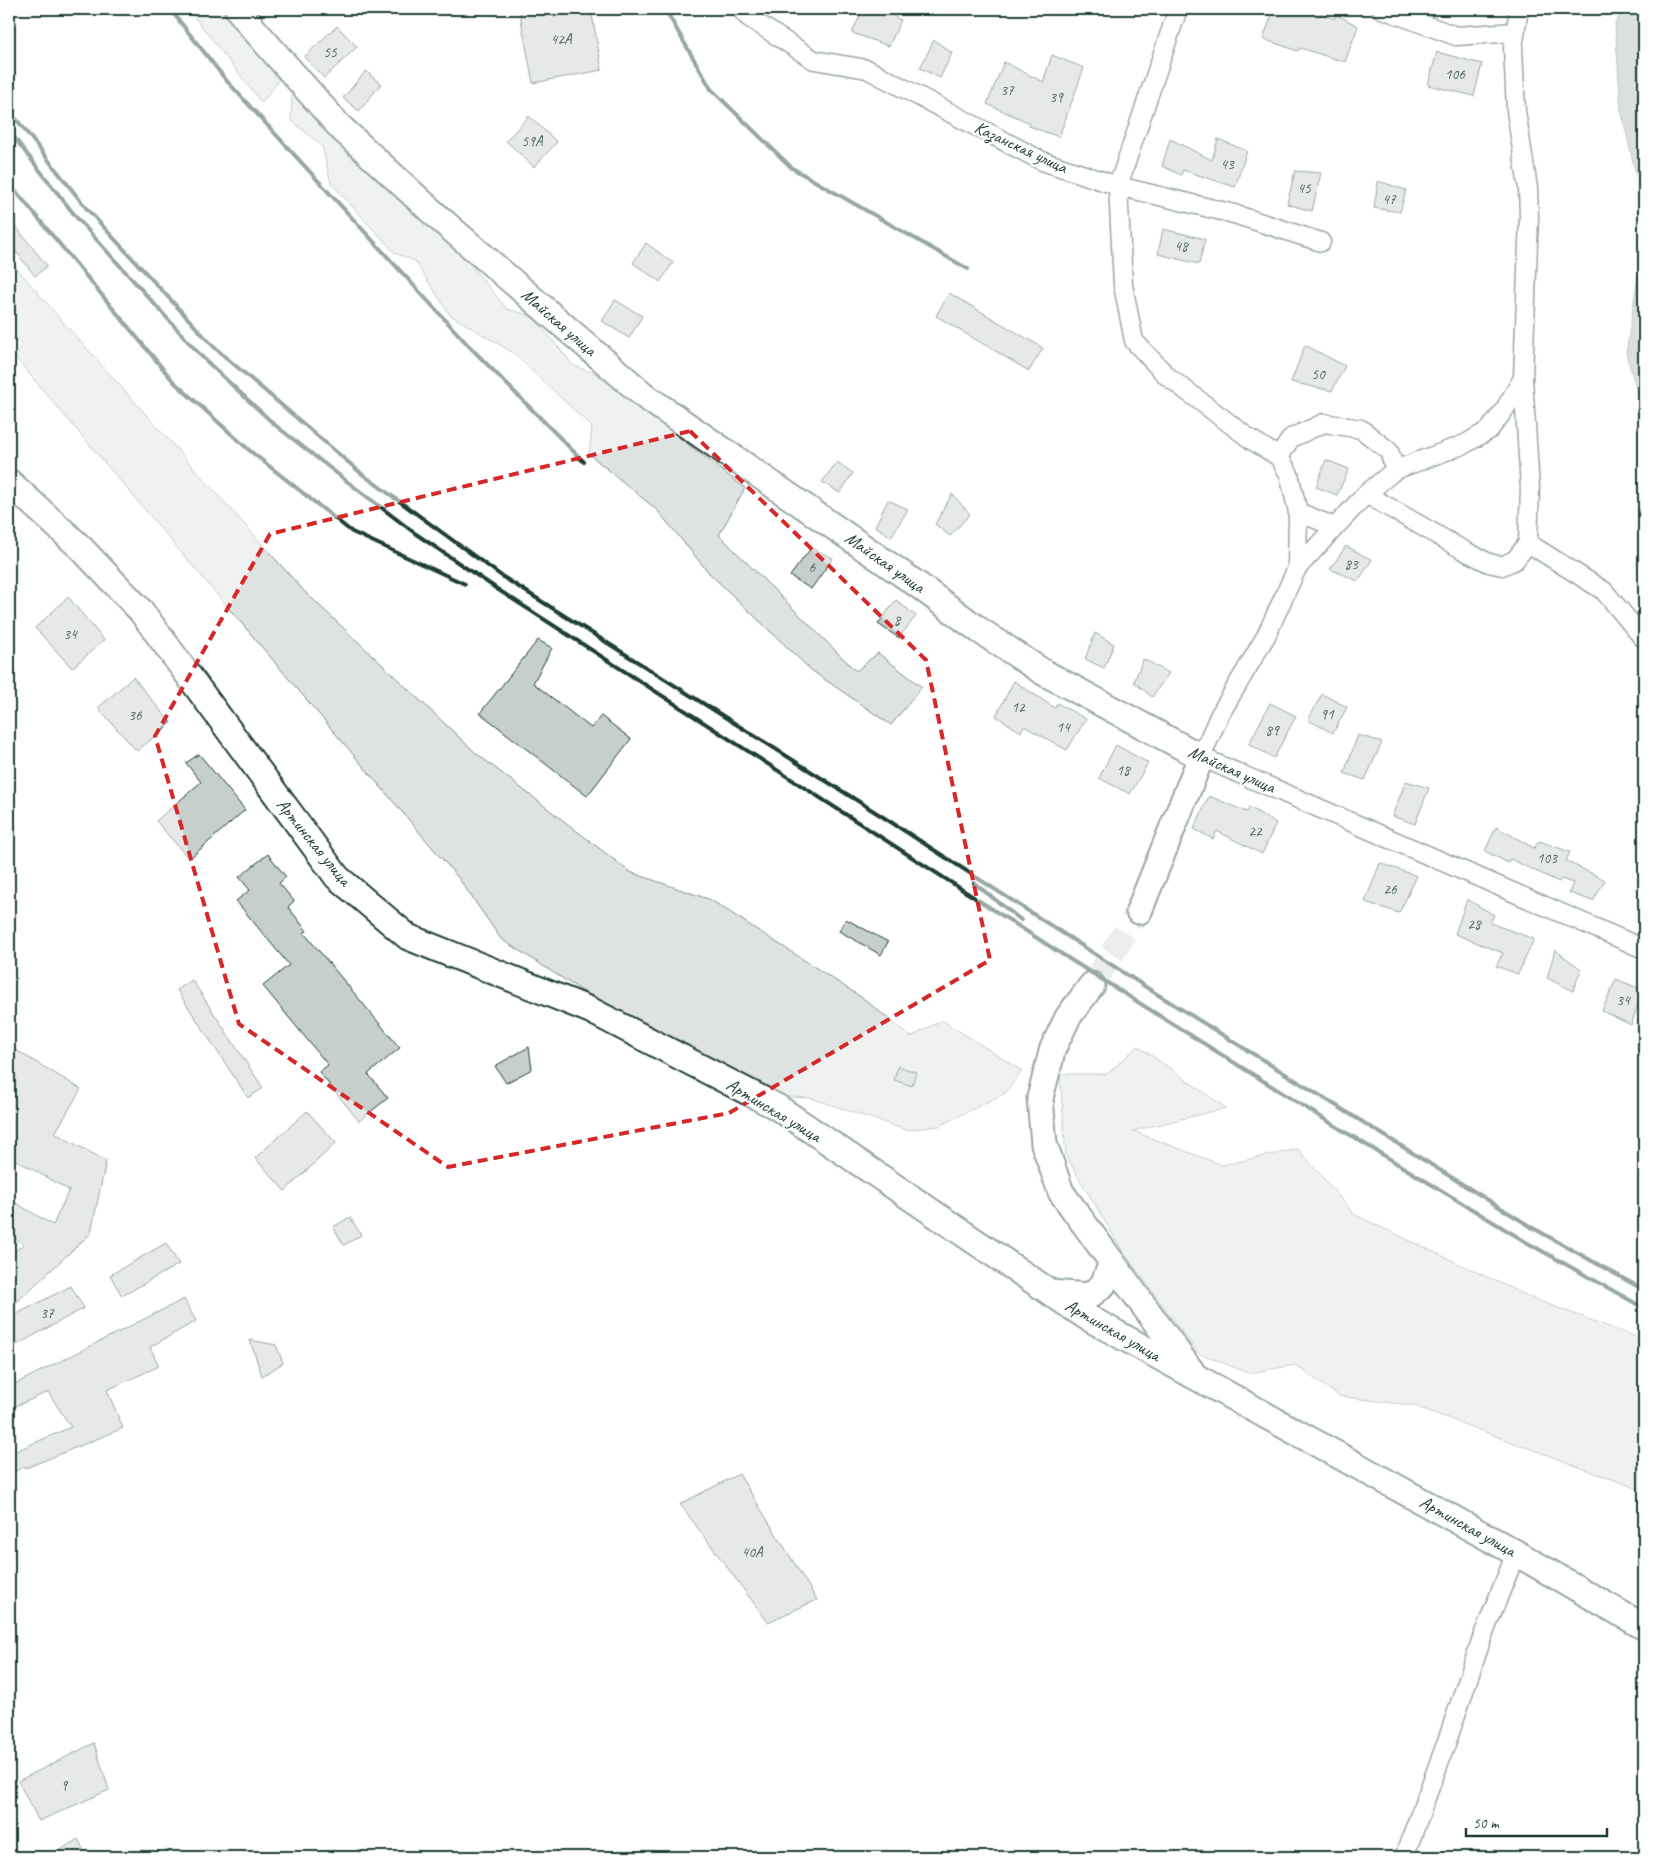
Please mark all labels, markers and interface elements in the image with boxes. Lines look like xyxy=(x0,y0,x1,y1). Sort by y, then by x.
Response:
house number: 42А xyxy=(550,30,573,49)
house number: 55 xyxy=(323,43,338,62)
house number: 106 xyxy=(1445,65,1466,84)
house number: 37 xyxy=(1000,81,1015,100)
house number: 39 xyxy=(1049,88,1064,107)
street label: Казанская улица xyxy=(971,116,1072,179)
house number: 59А xyxy=(521,132,544,151)
house number: 43 xyxy=(1220,155,1235,174)
house number: 45 xyxy=(1297,179,1312,198)
house number: 47 xyxy=(1382,190,1397,209)
house number: 48 xyxy=(1174,237,1189,256)
street label: Майская улица xyxy=(517,283,602,362)
house number: 50 xyxy=(1311,365,1326,384)
street label: Майская улица xyxy=(841,526,931,599)
house number: 83 xyxy=(1344,555,1359,574)
house number: 6 xyxy=(809,558,817,577)
house number: 8 xyxy=(894,611,902,630)
house number: 34 xyxy=(63,625,78,644)
house number: 12 xyxy=(1011,698,1026,717)
house number: 91 xyxy=(1320,705,1335,724)
house number: 36 xyxy=(128,706,143,725)
house number: 14 xyxy=(1056,718,1071,737)
house number: 89 xyxy=(1265,721,1280,740)
street label: Майская улица xyxy=(1185,740,1280,799)
house number: 18 xyxy=(1116,761,1131,780)
street label: Артинская улица xyxy=(272,794,357,891)
house number: 22 xyxy=(1248,822,1263,841)
house number: 103 xyxy=(1537,849,1558,868)
house number: 26 xyxy=(1383,880,1398,899)
house number: 28 xyxy=(1467,915,1482,934)
house number: 34 xyxy=(1616,991,1631,1010)
street label: Артинская улица xyxy=(723,1073,827,1148)
street label: Артинская улица xyxy=(1061,1294,1166,1367)
house number: 37 xyxy=(40,1304,55,1323)
street label: Артинская улица xyxy=(1416,1491,1521,1562)
house number: 40А xyxy=(741,1543,764,1562)
house number: 9 xyxy=(61,1776,69,1795)
scale bar xyxy=(1466,1806,1607,1838)
text: 50 m xyxy=(1473,1814,1500,1833)

